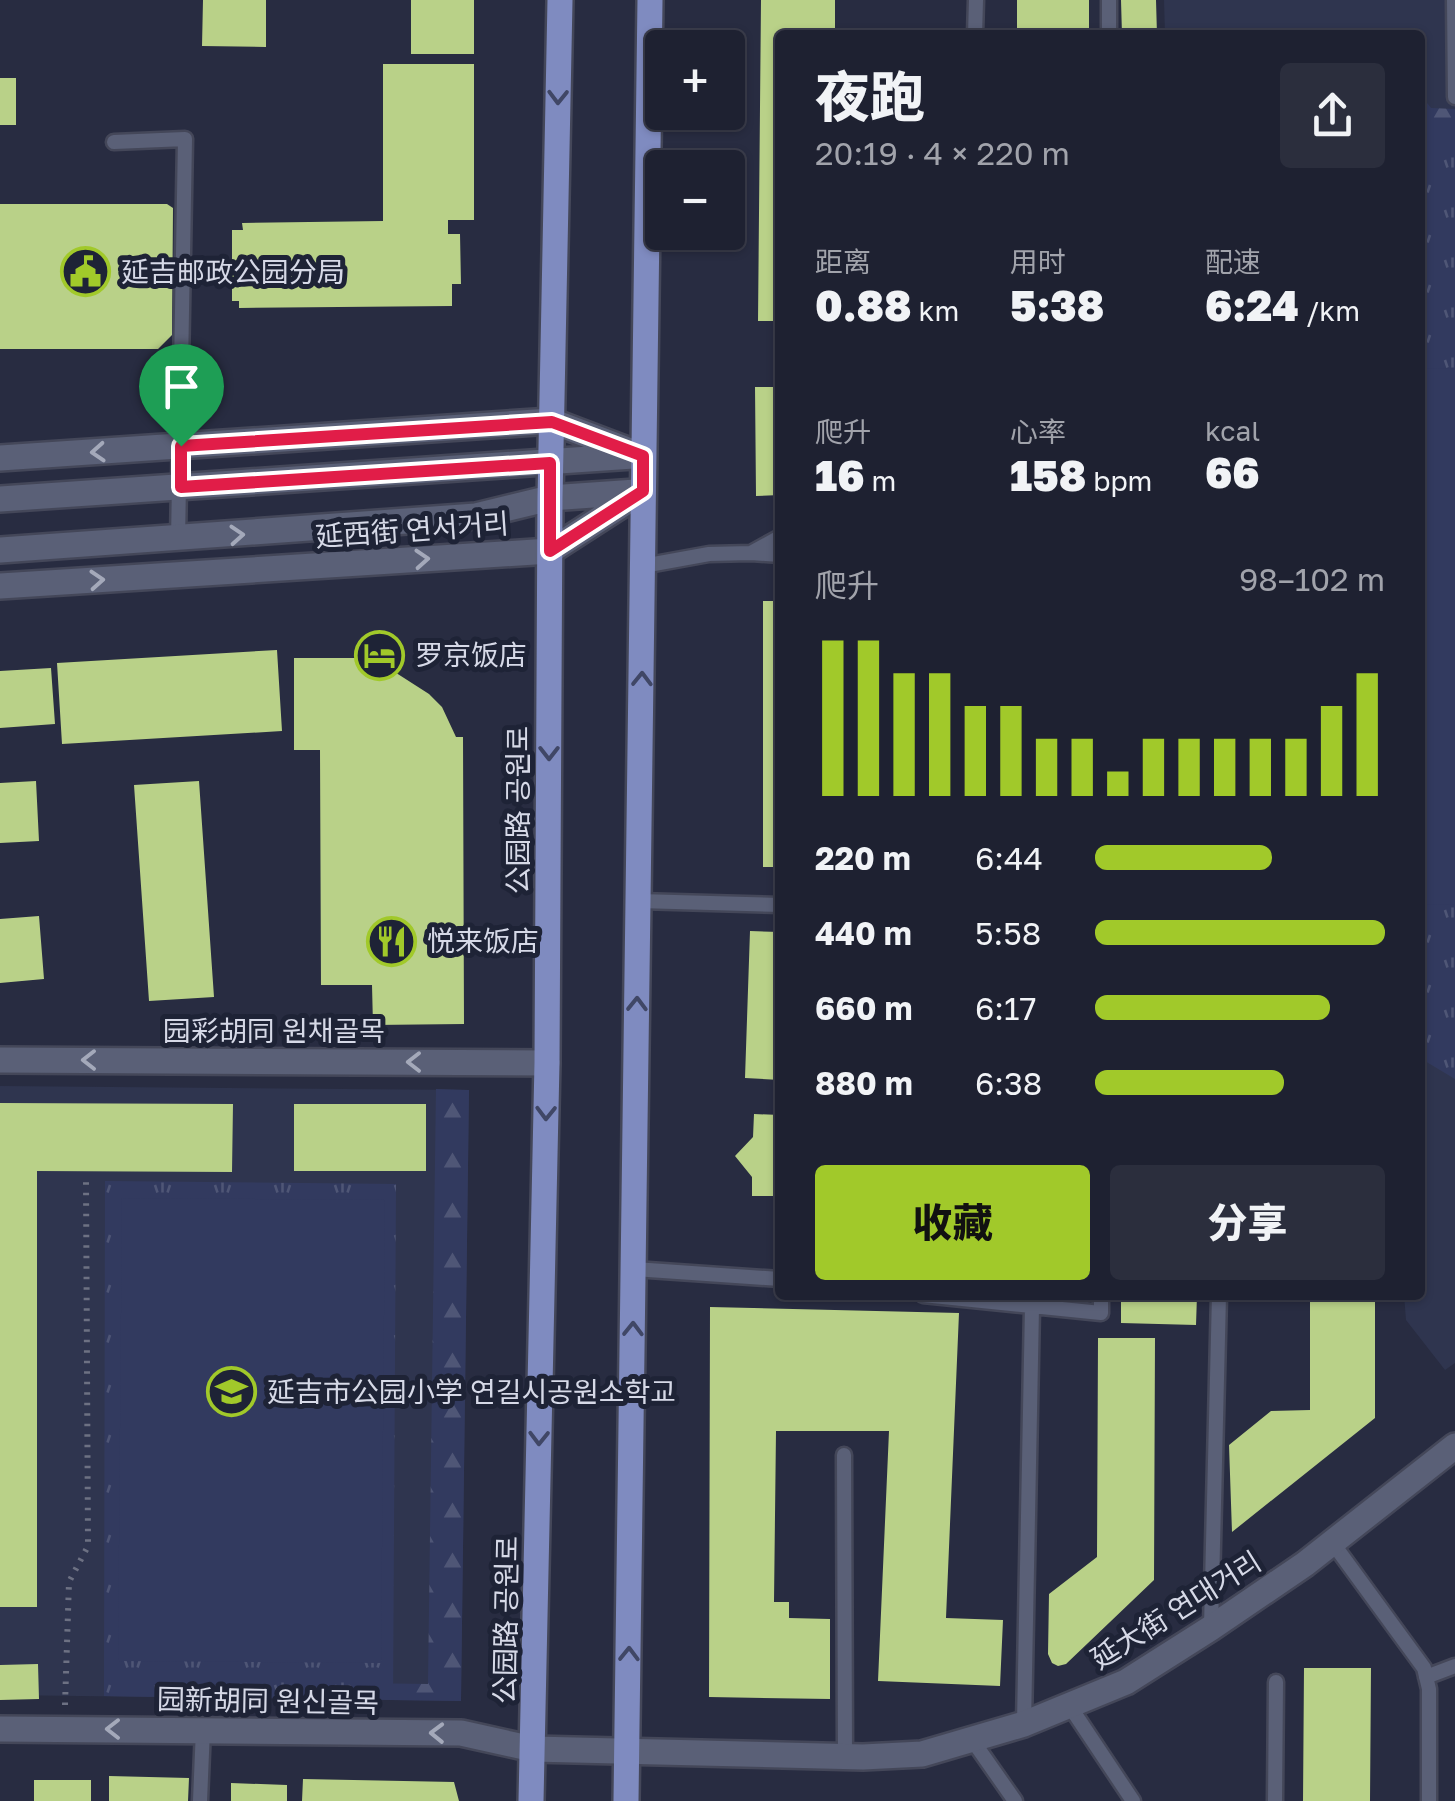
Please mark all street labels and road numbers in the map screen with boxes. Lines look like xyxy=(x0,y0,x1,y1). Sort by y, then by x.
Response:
street label: 延西街 연서거리 xyxy=(314,506,510,553)
street label: 公园路 공원로 xyxy=(501,726,534,894)
street label: 园彩胡同 원채골목 xyxy=(163,1014,385,1047)
street label: 公园路 공원로 xyxy=(488,1536,523,1704)
street label: 延大街 연대거리 xyxy=(1085,1544,1267,1675)
street label: 园新胡同 원신골목 xyxy=(157,1682,379,1719)

